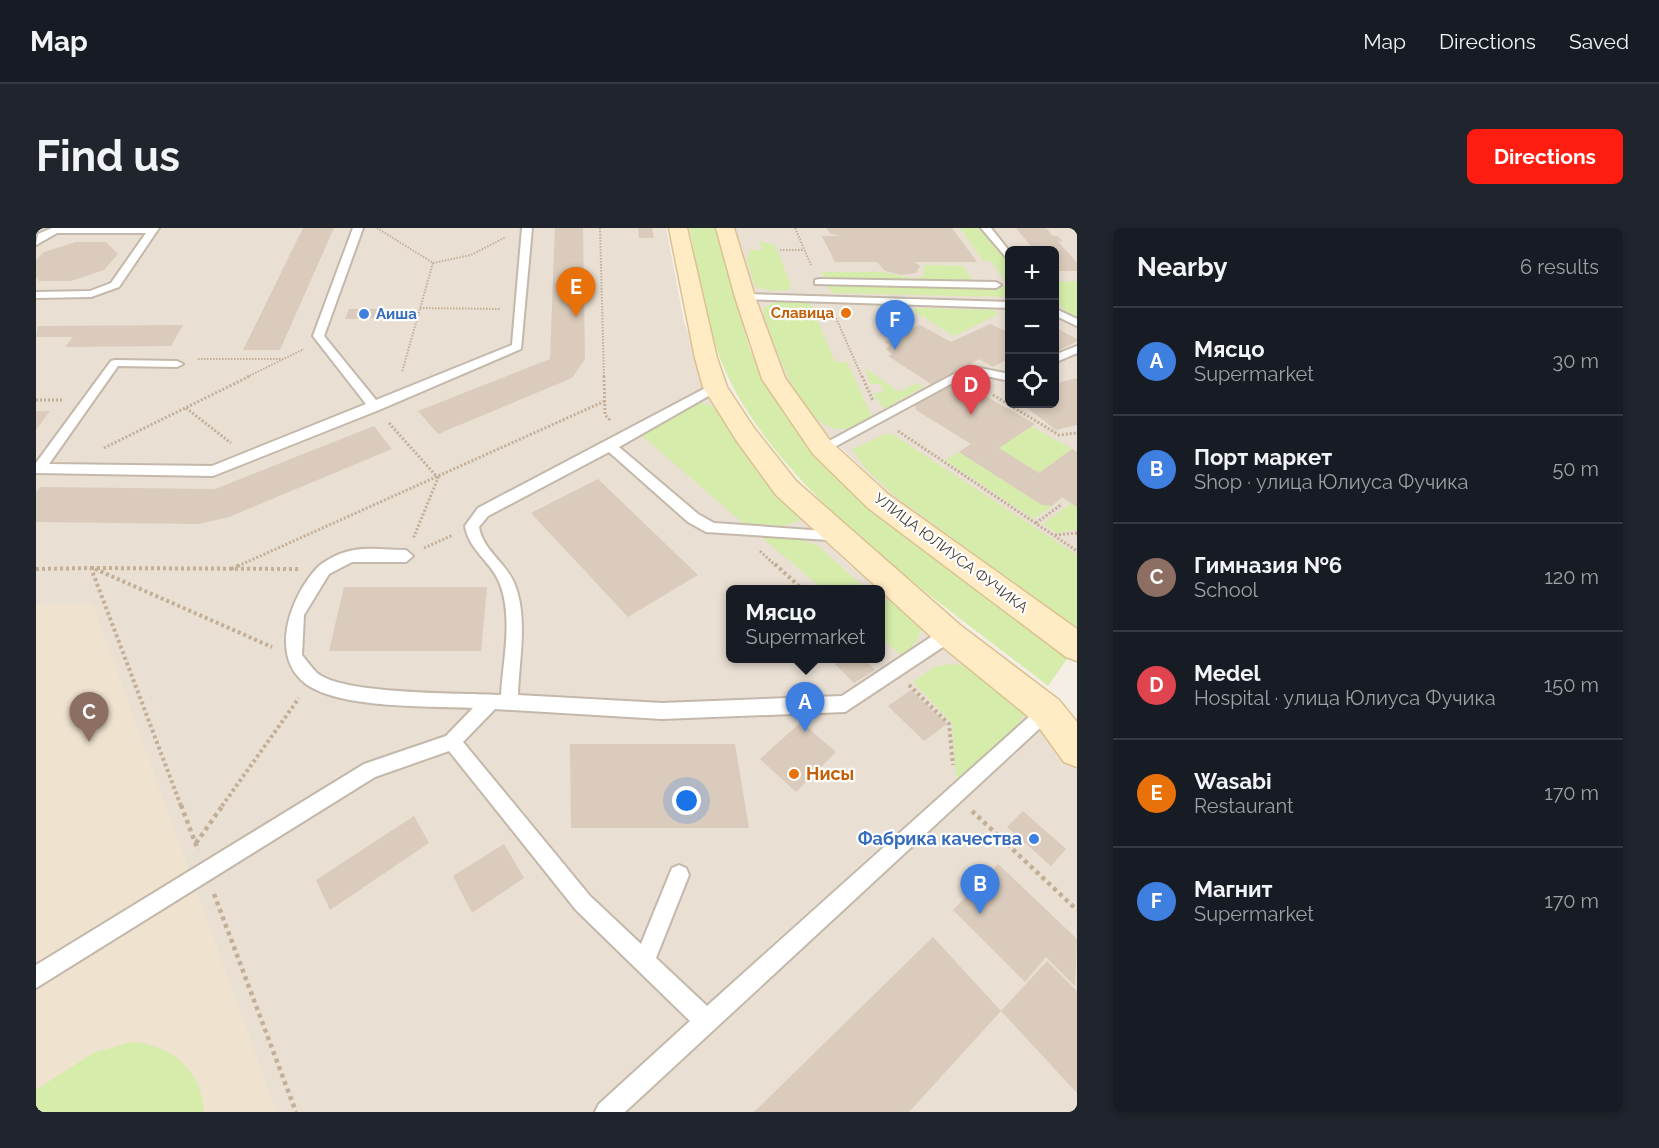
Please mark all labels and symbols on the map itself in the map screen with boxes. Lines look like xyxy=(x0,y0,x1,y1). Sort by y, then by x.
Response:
pin: E xyxy=(556,268,596,317)
pin: F xyxy=(876,300,914,350)
place label: Славица xyxy=(771,304,834,322)
place label: Аиша xyxy=(376,305,417,323)
marker: Славица xyxy=(839,306,853,320)
marker: Аиша xyxy=(357,307,371,321)
pin: D xyxy=(952,366,990,415)
street label: УЛИЦА ЮЛИУСА ФУЧИКА xyxy=(870,489,1032,617)
pin: A xyxy=(786,682,824,732)
pin: C xyxy=(70,692,108,742)
place label: Нисы xyxy=(806,763,854,784)
marker: Нисы xyxy=(787,767,801,781)
your location xyxy=(672,786,701,815)
place label: Фабрика качества xyxy=(858,828,1022,849)
marker: Фабрика качества xyxy=(1027,832,1041,846)
pin: B xyxy=(960,864,1000,914)

